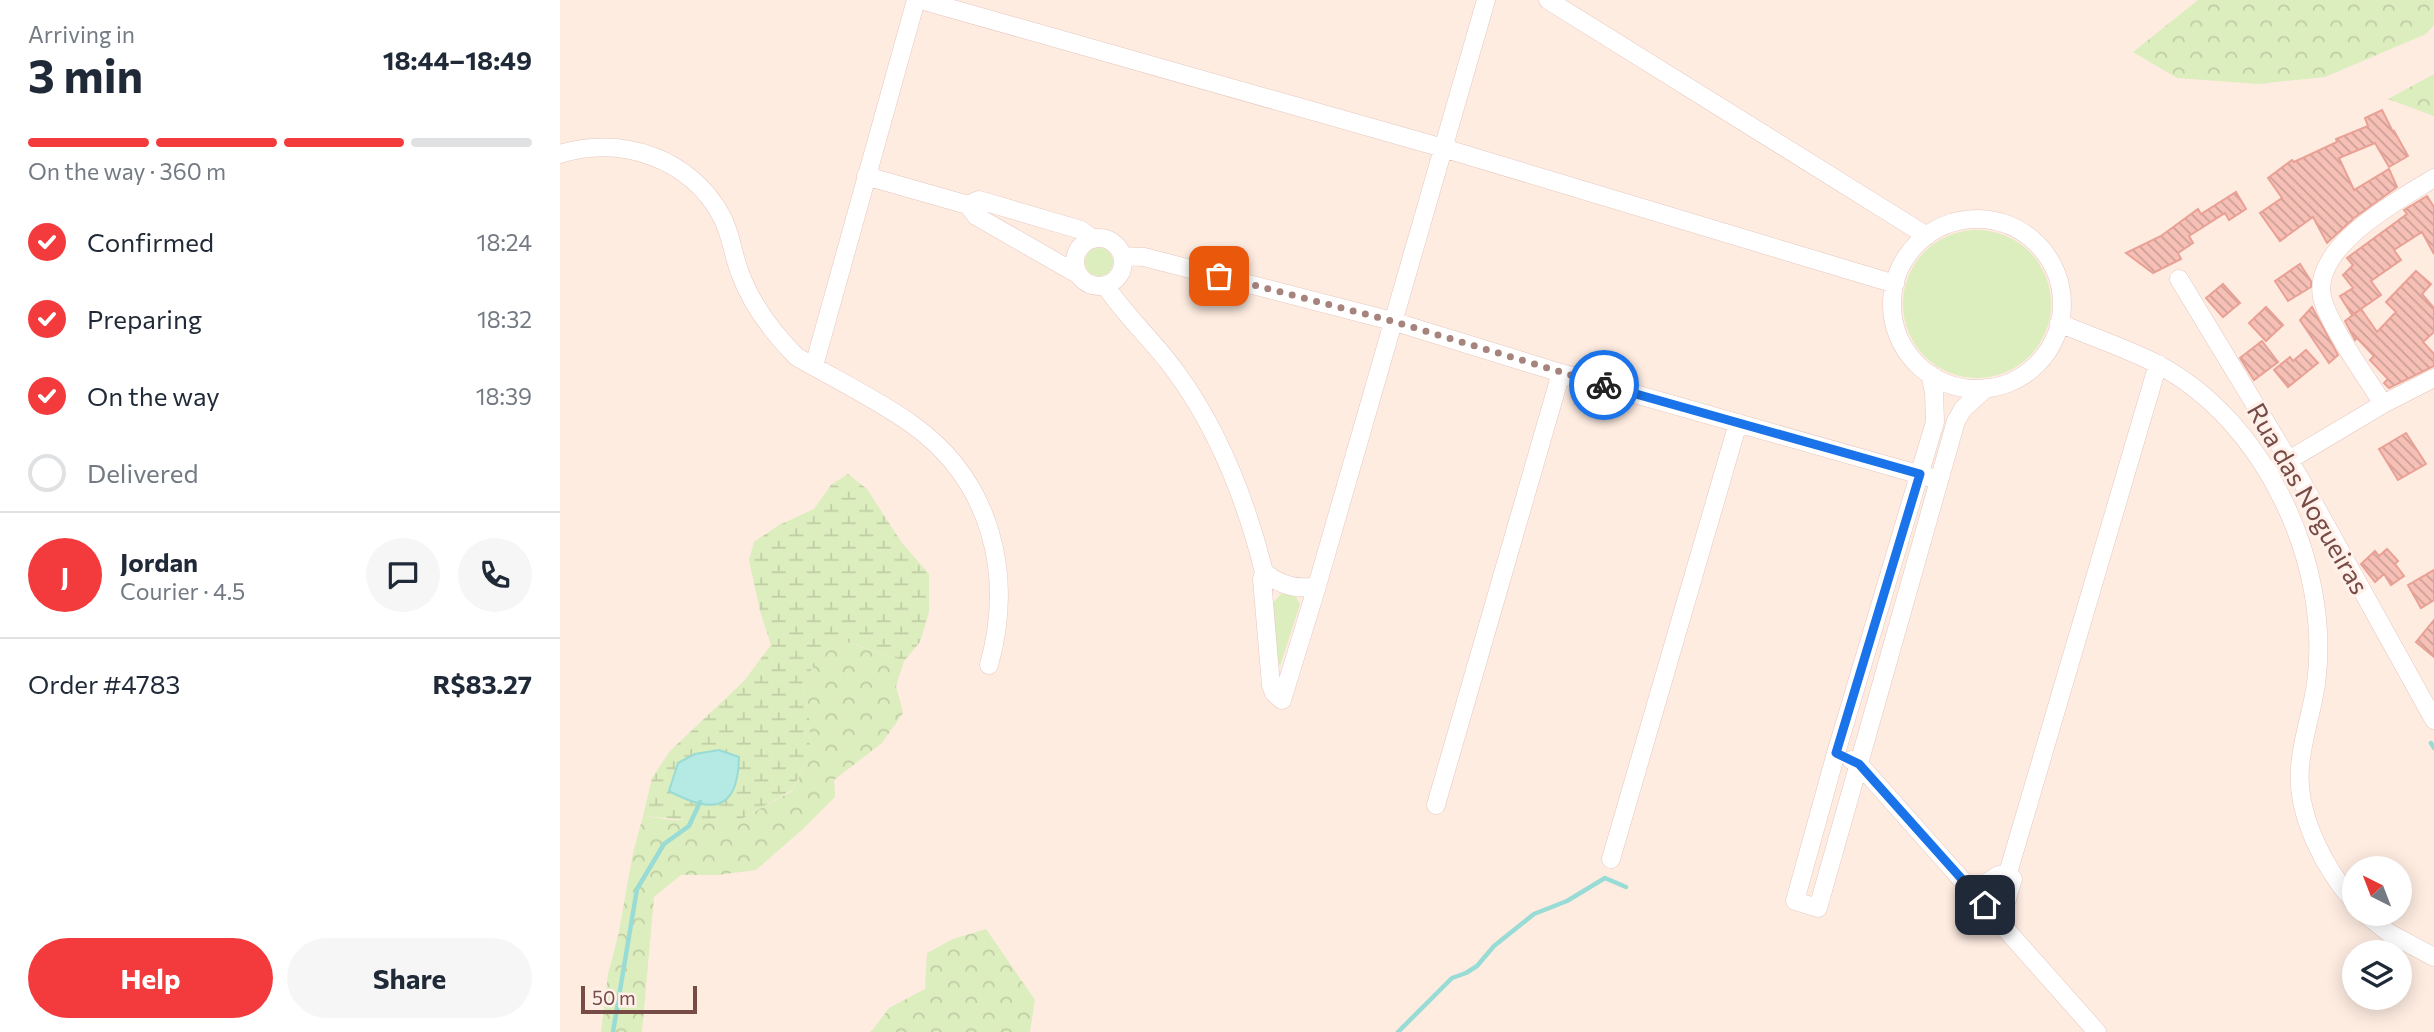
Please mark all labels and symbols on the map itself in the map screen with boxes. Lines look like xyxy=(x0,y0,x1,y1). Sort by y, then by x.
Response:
pin xyxy=(1189,246,1249,306)
courier xyxy=(1569,350,1639,420)
street label: Rua das Nogueiras xyxy=(2242,397,2376,599)
north arrow xyxy=(2342,856,2412,926)
pin xyxy=(1955,875,2015,935)
scale bar xyxy=(581,983,696,1015)

